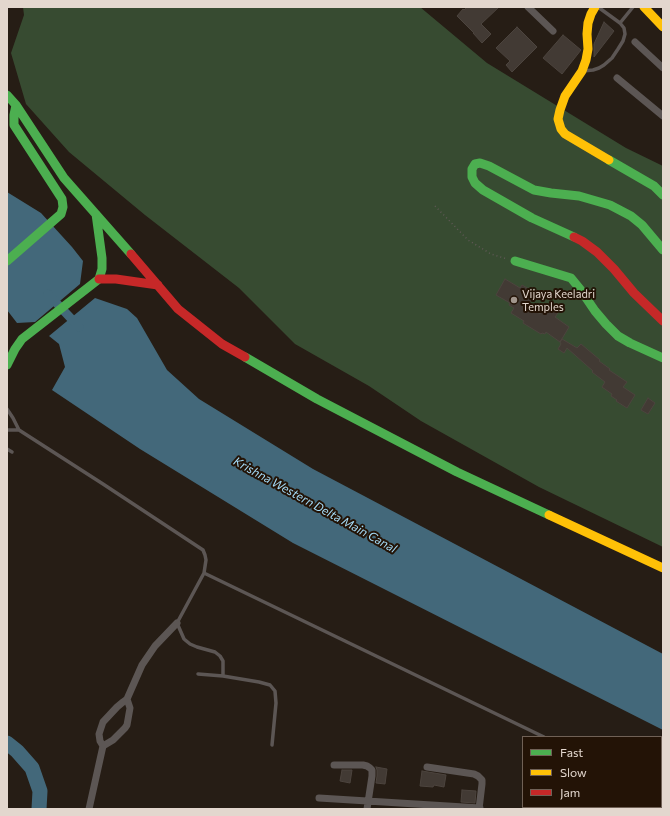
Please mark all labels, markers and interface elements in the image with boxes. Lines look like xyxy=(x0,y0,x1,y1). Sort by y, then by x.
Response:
place label: Vijaya Keeladri Temples xyxy=(522,287,595,313)
marker: Vijaya Keeladri Temples xyxy=(509,295,519,305)
water label: Krishna Western Delta Main Canal xyxy=(231,454,399,556)
legend xyxy=(522,736,662,808)
text: Fast xyxy=(560,745,583,759)
text: Slow xyxy=(560,765,587,779)
text: Jam xyxy=(560,785,580,799)

